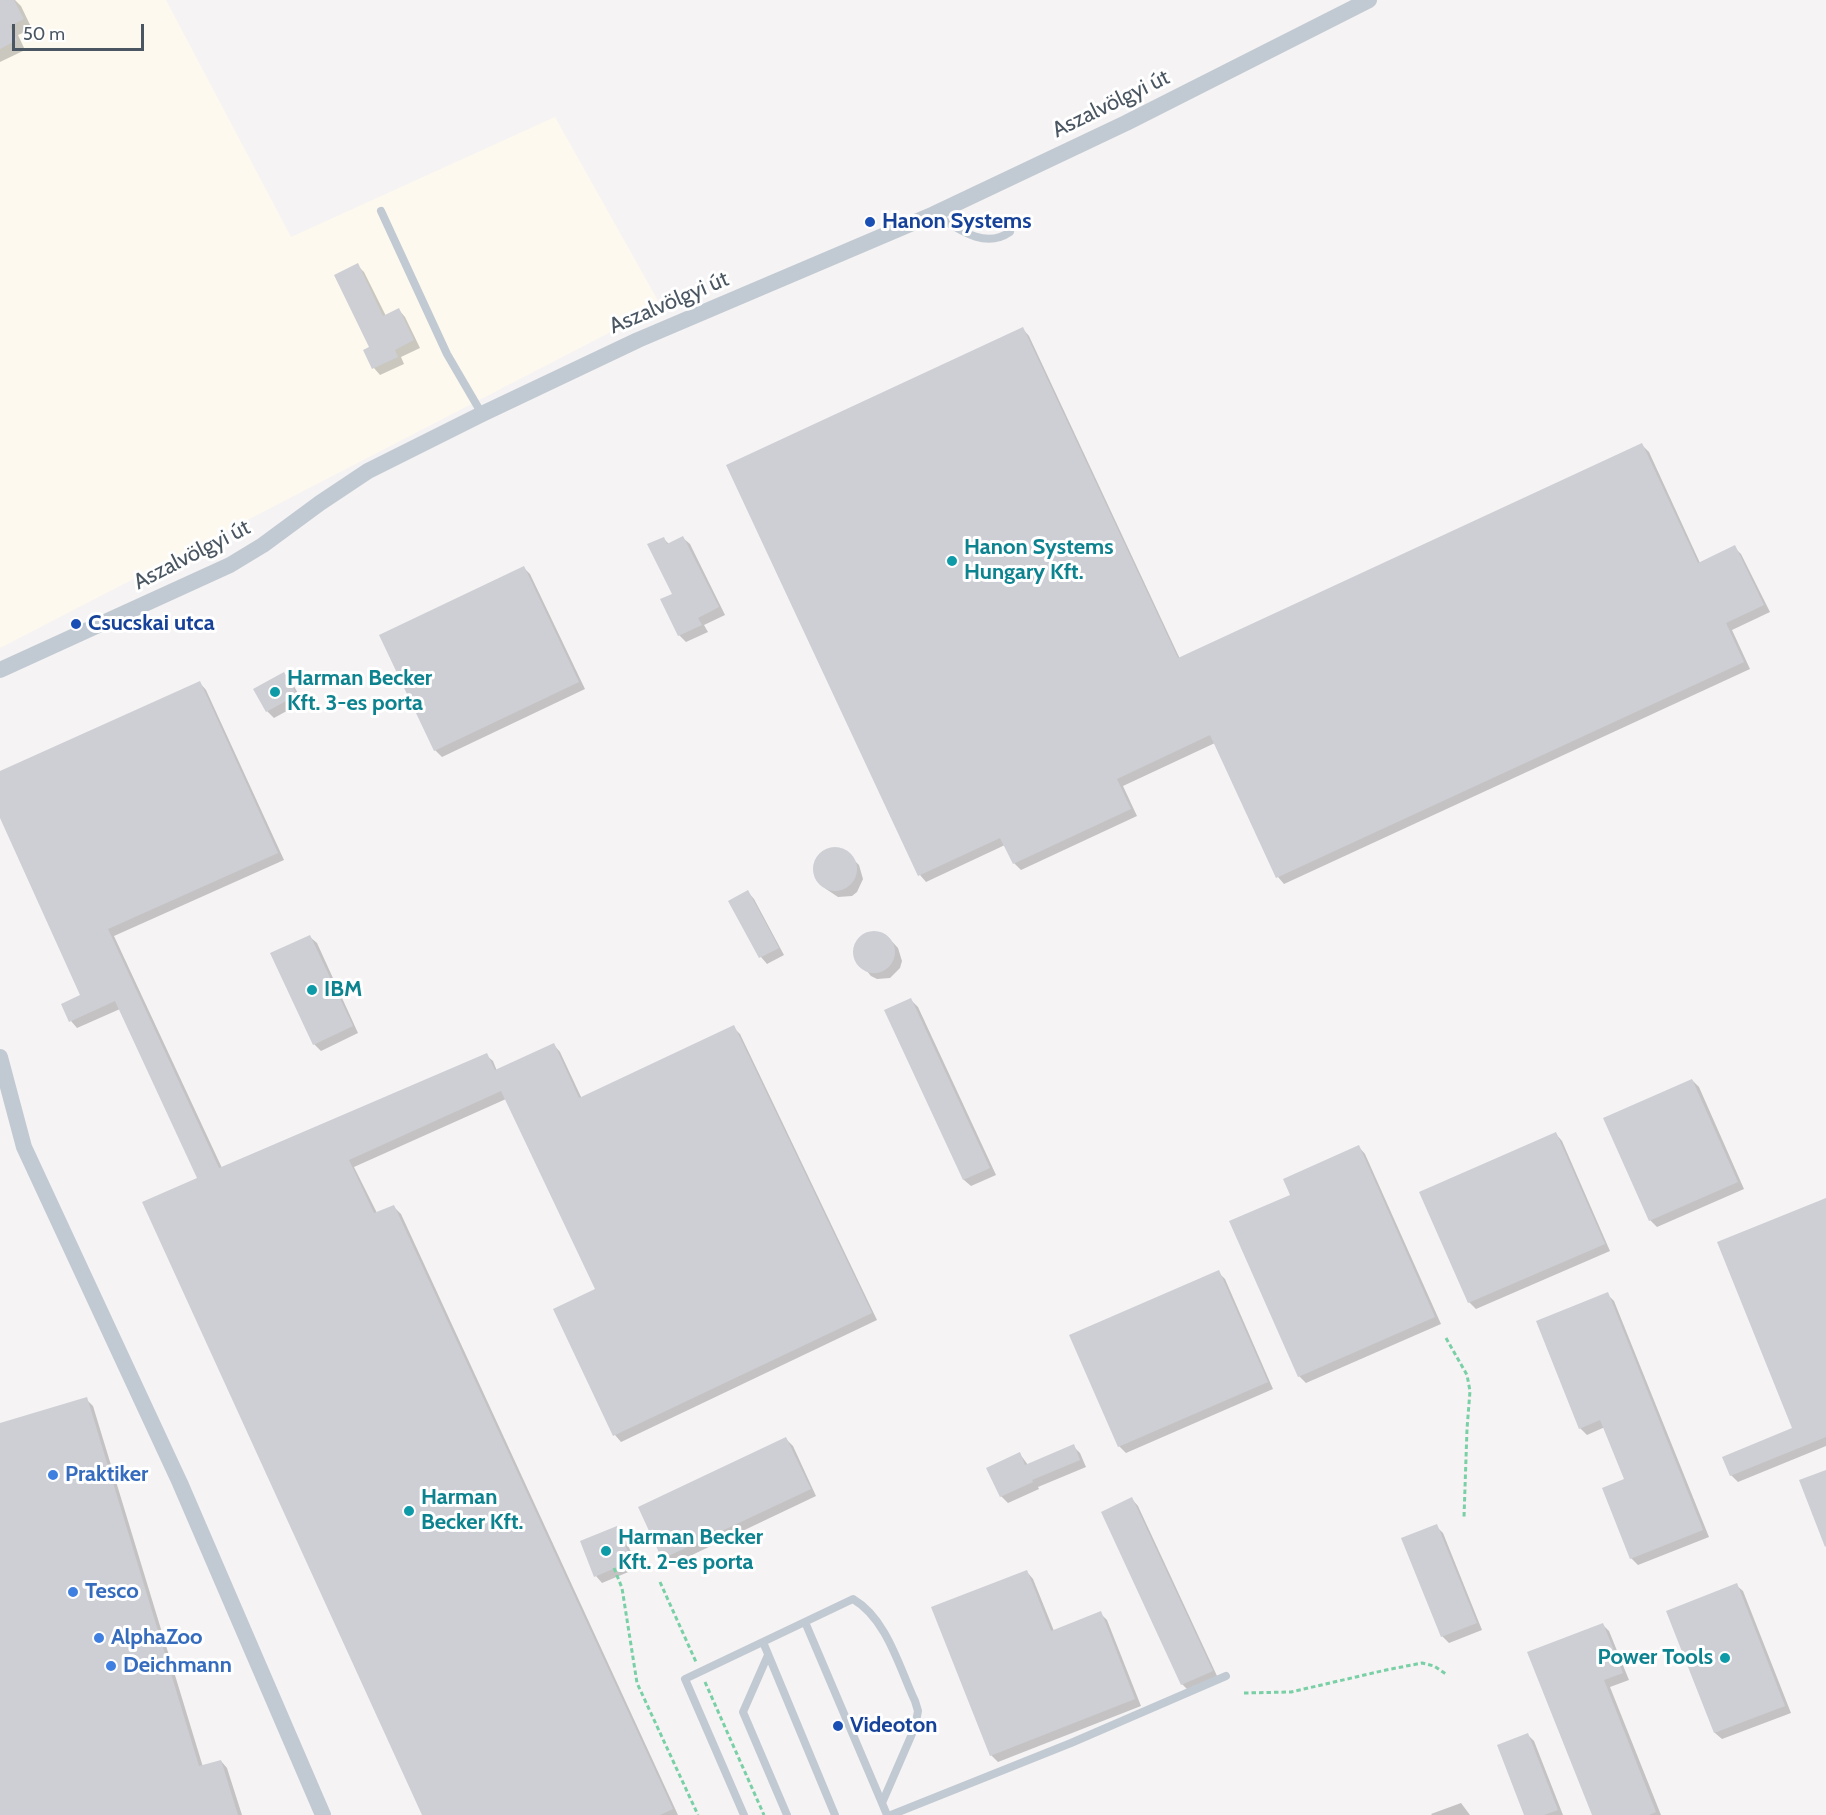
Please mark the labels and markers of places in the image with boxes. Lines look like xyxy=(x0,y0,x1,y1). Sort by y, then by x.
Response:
place label: Hanon Systems xyxy=(882,209,1031,235)
marker: Hanon Systems xyxy=(863,215,877,229)
place label: Hanon Systems Hungary Kft. xyxy=(964,535,1113,586)
marker: Hanon Systems Hungary Kft. xyxy=(945,554,959,568)
place label: Csucskai utca xyxy=(88,611,215,637)
marker: Csucskai utca xyxy=(69,617,83,631)
place label: Harman Becker Kft. 3-es porta xyxy=(287,666,432,718)
marker: Harman Becker Kft. 3-es porta xyxy=(268,685,282,699)
place label: IBM xyxy=(324,977,362,1003)
marker: IBM xyxy=(305,983,319,997)
place label: Praktiker xyxy=(65,1462,148,1488)
marker: Praktiker xyxy=(46,1468,60,1482)
place label: Harman Becker Kft. xyxy=(421,1485,523,1536)
marker: Harman Becker Kft. xyxy=(402,1504,416,1518)
place label: Harman Becker Kft. 2-es porta xyxy=(618,1525,763,1576)
marker: Harman Becker Kft. 2-es porta xyxy=(599,1544,613,1558)
place label: Tesco xyxy=(85,1579,139,1605)
marker: Tesco xyxy=(66,1585,80,1599)
place label: AlphaZoo xyxy=(111,1625,203,1651)
marker: AlphaZoo xyxy=(92,1631,106,1645)
place label: Power Tools xyxy=(1598,1645,1713,1671)
marker: Power Tools xyxy=(1718,1651,1732,1665)
place label: Deichmann xyxy=(123,1653,232,1679)
marker: Deichmann xyxy=(104,1659,118,1673)
place label: Videoton xyxy=(850,1713,937,1739)
marker: Videoton xyxy=(831,1719,845,1733)

